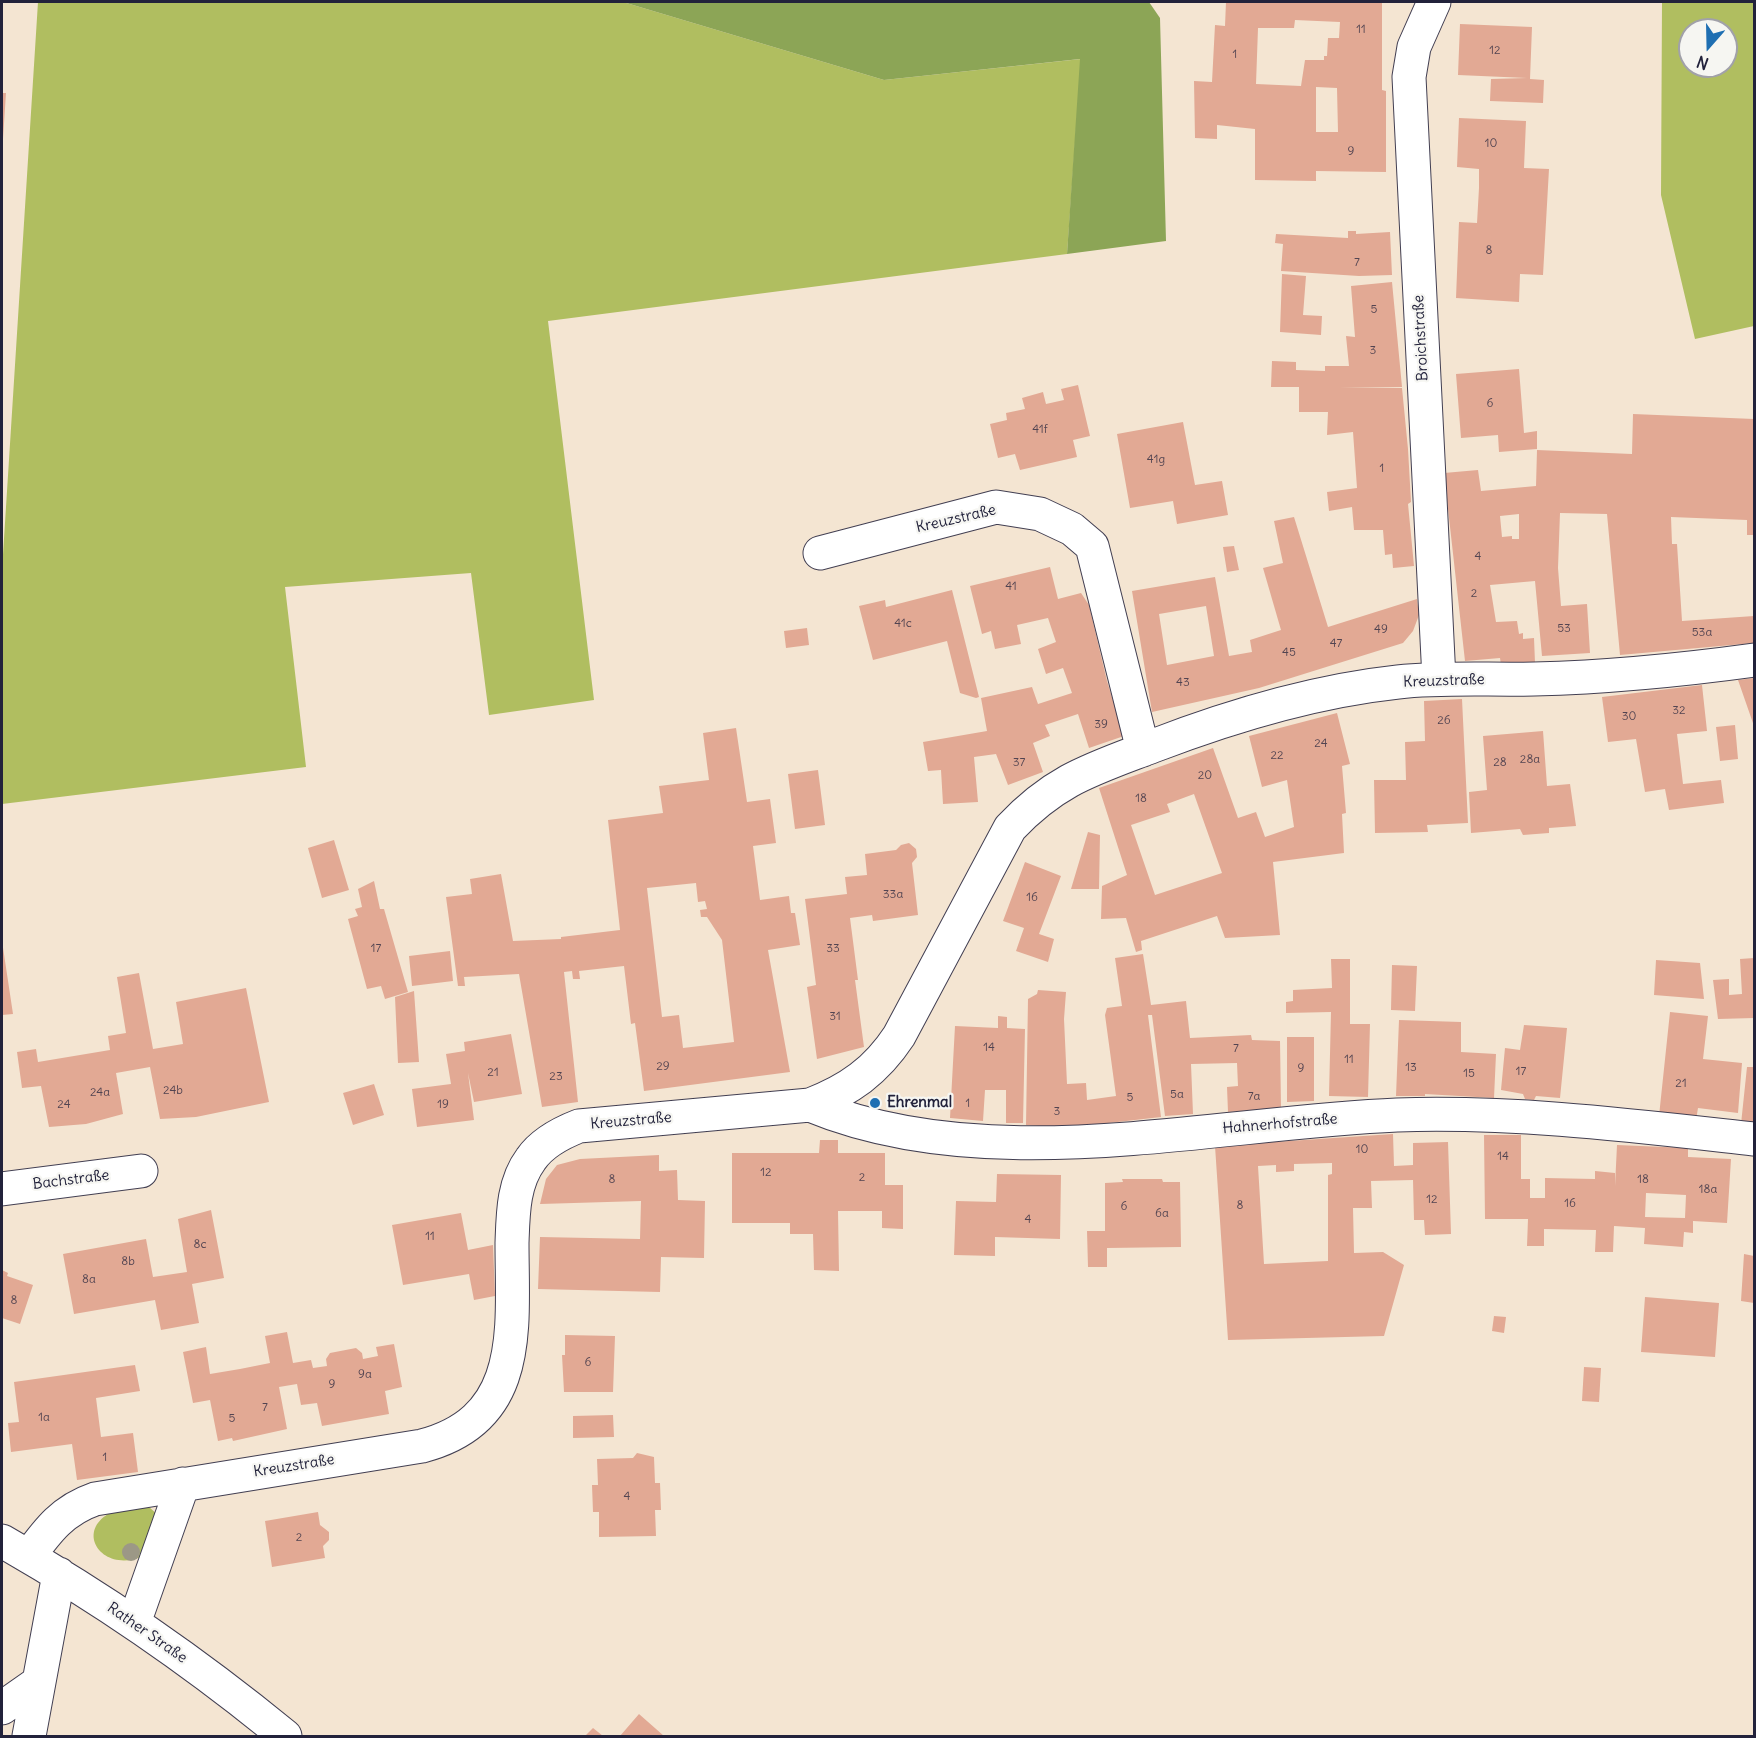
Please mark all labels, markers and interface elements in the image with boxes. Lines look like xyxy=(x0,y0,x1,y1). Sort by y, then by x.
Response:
north arrow xyxy=(1678,18,1738,78)
house number: 11 xyxy=(1356,23,1366,37)
house number: 12 xyxy=(1489,44,1501,58)
house number: 1 xyxy=(1233,48,1237,62)
text: N xyxy=(1694,52,1711,74)
house number: 10 xyxy=(1485,137,1497,151)
house number: 9 xyxy=(1348,145,1354,159)
house number: 8 xyxy=(1486,244,1492,258)
house number: 7 xyxy=(1354,256,1360,270)
street label: Broichstraße xyxy=(1410,294,1432,382)
house number: 5 xyxy=(1371,303,1377,317)
house number: 3 xyxy=(1370,344,1376,358)
house number: 6 xyxy=(1487,397,1493,411)
house number: 41f xyxy=(1032,423,1048,437)
house number: 41g xyxy=(1147,453,1165,467)
house number: 1 xyxy=(1380,462,1384,476)
street label: Kreuzstraße xyxy=(914,501,998,537)
house number: 4 xyxy=(1475,550,1481,564)
house number: 41 xyxy=(1005,580,1017,594)
house number: 2 xyxy=(1471,587,1477,601)
house number: 41c xyxy=(894,617,912,631)
house number: 53 xyxy=(1557,622,1571,636)
house number: 49 xyxy=(1374,623,1388,637)
house number: 53a xyxy=(1692,626,1712,640)
house number: 47 xyxy=(1330,637,1342,651)
house number: 45 xyxy=(1282,646,1296,660)
street label: Kreuzstraße xyxy=(1403,671,1485,691)
house number: 43 xyxy=(1176,676,1190,690)
house number: 32 xyxy=(1672,704,1686,718)
house number: 30 xyxy=(1622,710,1636,724)
house number: 26 xyxy=(1437,714,1451,728)
house number: 39 xyxy=(1094,718,1108,732)
house number: 24 xyxy=(1314,737,1328,751)
house number: 22 xyxy=(1270,749,1284,763)
house number: 28a xyxy=(1520,753,1540,767)
house number: 37 xyxy=(1013,756,1025,770)
house number: 28 xyxy=(1493,756,1507,770)
house number: 20 xyxy=(1198,769,1212,783)
house number: 18 xyxy=(1135,792,1147,806)
house number: 33a xyxy=(883,888,903,902)
house number: 16 xyxy=(1026,891,1038,905)
house number: 17 xyxy=(371,942,381,956)
house number: 33 xyxy=(826,942,840,956)
house number: 31 xyxy=(829,1010,841,1024)
house number: 14 xyxy=(983,1041,995,1055)
house number: 7 xyxy=(1233,1042,1239,1056)
house number: 11 xyxy=(1344,1053,1354,1067)
house number: 29 xyxy=(656,1060,670,1074)
house number: 13 xyxy=(1405,1061,1417,1075)
house number: 9 xyxy=(1298,1062,1304,1076)
house number: 17 xyxy=(1516,1065,1526,1079)
house number: 21 xyxy=(487,1066,499,1080)
house number: 15 xyxy=(1463,1067,1475,1081)
house number: 23 xyxy=(549,1070,563,1084)
house number: 21 xyxy=(1675,1077,1687,1091)
house number: 24b xyxy=(163,1084,183,1098)
house number: 24a xyxy=(90,1086,110,1100)
house number: 5a xyxy=(1170,1088,1184,1102)
house number: 7a xyxy=(1248,1090,1260,1104)
house number: 5 xyxy=(1127,1091,1133,1105)
place label: Ehrenmal xyxy=(887,1094,952,1112)
marker: Ehrenmal xyxy=(868,1096,882,1110)
house number: 1 xyxy=(966,1097,970,1111)
house number: 24 xyxy=(57,1098,71,1112)
house number: 19 xyxy=(437,1098,449,1112)
house number: 3 xyxy=(1054,1105,1060,1119)
street label: Kreuzstraße xyxy=(590,1108,672,1134)
street label: Hahnerhofstraße xyxy=(1222,1110,1338,1138)
house number: 10 xyxy=(1356,1143,1368,1157)
house number: 14 xyxy=(1497,1150,1509,1164)
street label: Bachstraße xyxy=(32,1166,110,1194)
house number: 12 xyxy=(760,1166,772,1180)
house number: 2 xyxy=(859,1171,865,1185)
house number: 8 xyxy=(609,1173,615,1187)
house number: 18 xyxy=(1637,1173,1649,1187)
house number: 18a xyxy=(1699,1183,1717,1197)
house number: 12 xyxy=(1426,1193,1438,1207)
house number: 16 xyxy=(1564,1197,1576,1211)
house number: 8 xyxy=(1237,1199,1243,1213)
house number: 6 xyxy=(1121,1200,1127,1214)
house number: 6a xyxy=(1155,1207,1169,1221)
house number: 4 xyxy=(1025,1213,1031,1227)
house number: 11 xyxy=(425,1230,435,1244)
house number: 8c xyxy=(193,1238,207,1252)
house number: 8b xyxy=(121,1255,135,1269)
house number: 8a xyxy=(82,1273,96,1287)
house number: 8 xyxy=(11,1294,17,1308)
house number: 6 xyxy=(585,1356,591,1370)
house number: 9a xyxy=(358,1368,372,1382)
house number: 9 xyxy=(329,1378,335,1392)
house number: 7 xyxy=(262,1401,268,1415)
house number: 1a xyxy=(38,1411,50,1425)
house number: 5 xyxy=(229,1412,235,1426)
house number: 1 xyxy=(103,1451,107,1465)
street label: Kreuzstraße xyxy=(252,1451,336,1481)
house number: 4 xyxy=(624,1490,630,1504)
house number: 2 xyxy=(296,1531,302,1545)
street label: Rather Straße xyxy=(104,1599,190,1667)

